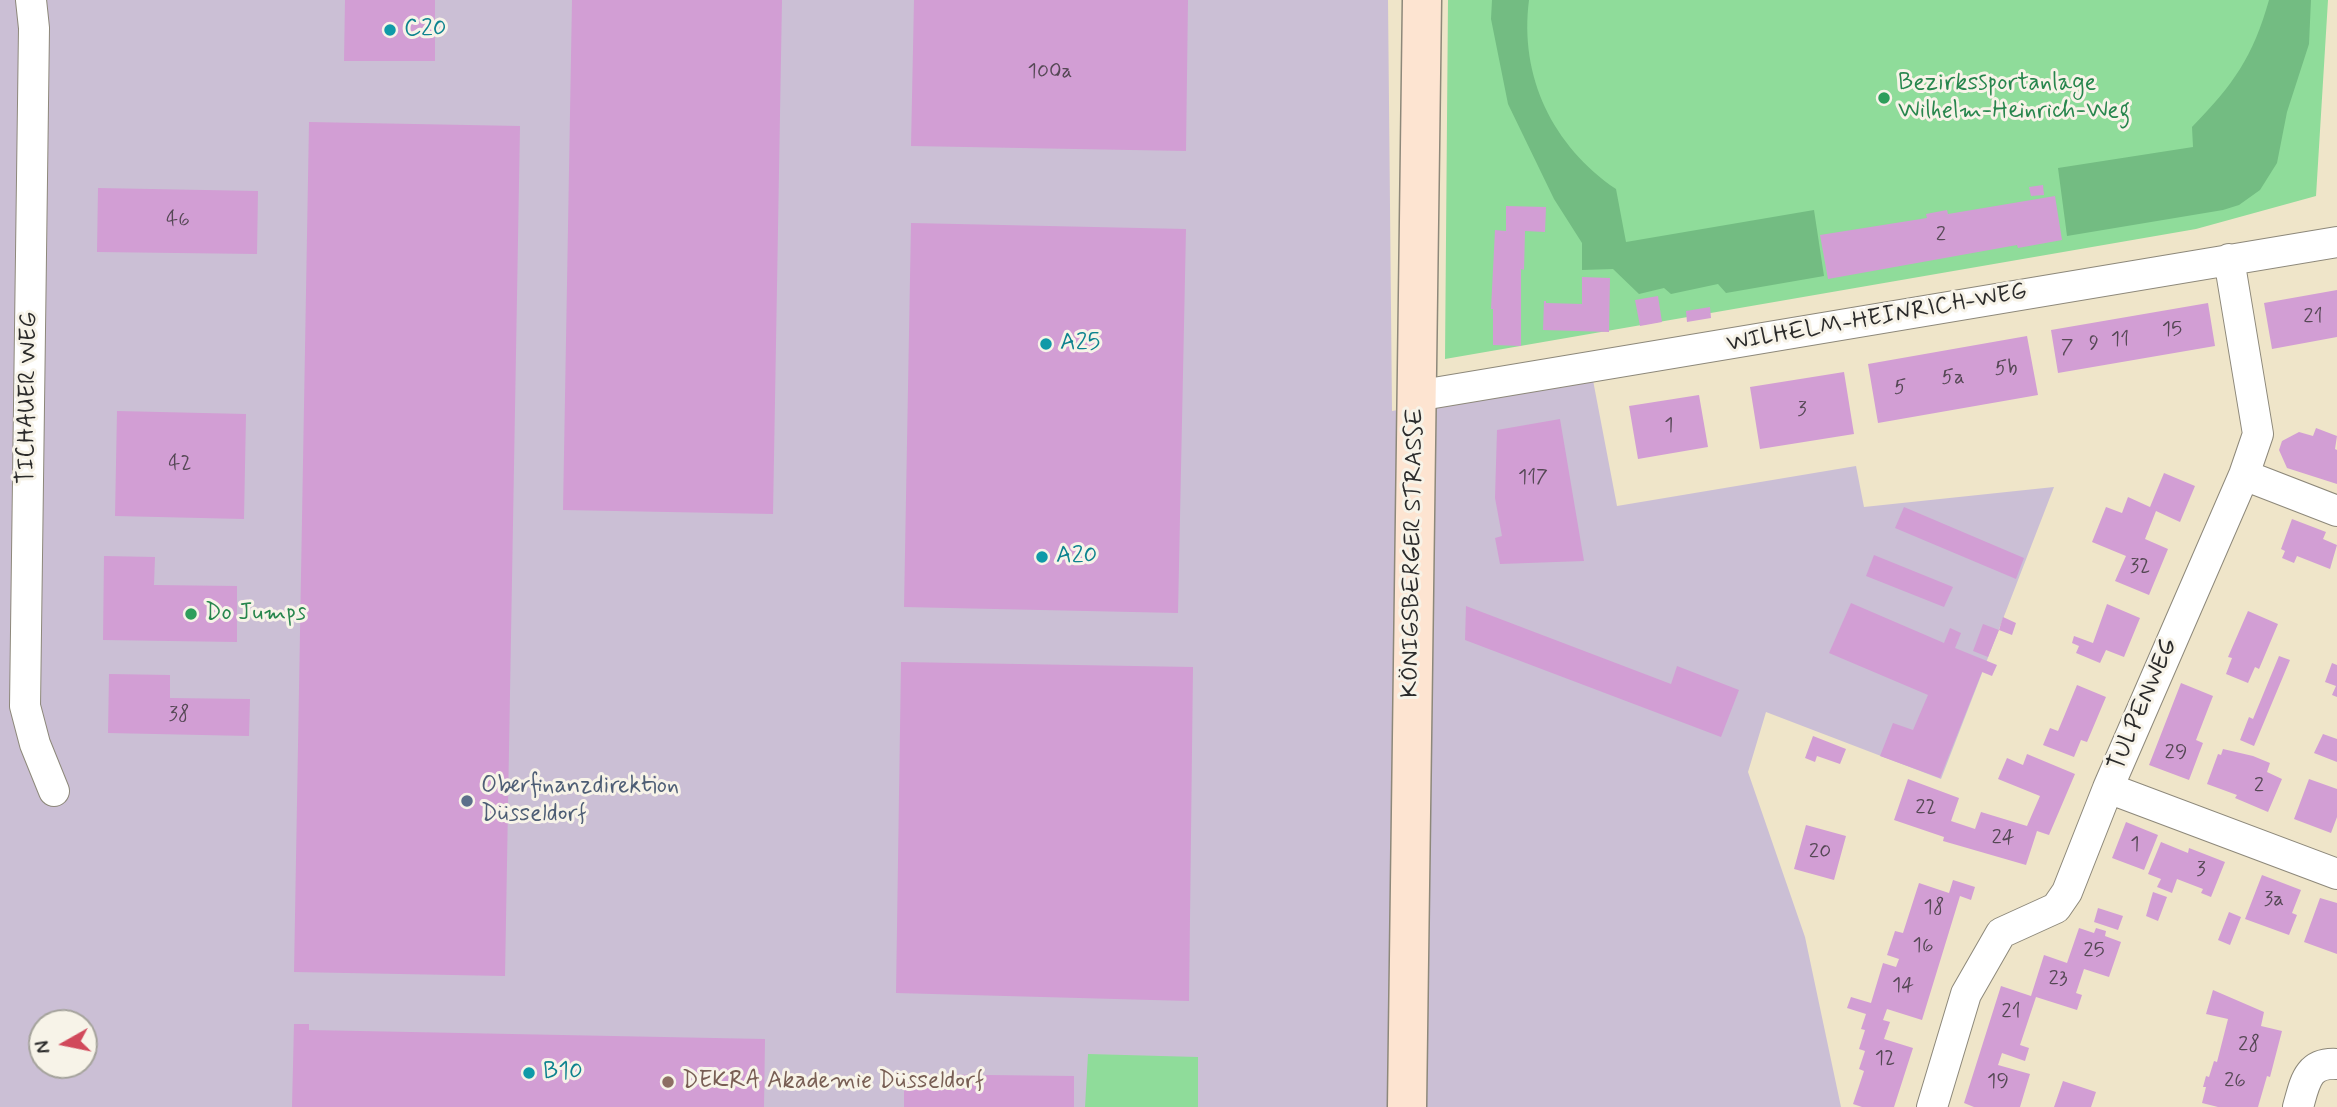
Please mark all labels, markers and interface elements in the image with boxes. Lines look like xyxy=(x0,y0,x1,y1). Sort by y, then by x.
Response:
place label: C20 xyxy=(404,16,447,44)
marker: C20 xyxy=(382,22,398,38)
house number: 100a xyxy=(1028,60,1072,86)
place label: Bezirkssportanlage Wilhelm-Heinrich-Weg xyxy=(1898,70,2130,126)
marker: Bezirkssportanlage Wilhelm-Heinrich-Weg xyxy=(1876,90,1892,106)
house number: 46 xyxy=(166,208,190,234)
house number: 2 xyxy=(1936,223,1946,249)
street label: WILHELM-HEINRICH-WEG xyxy=(1725,278,2029,360)
house number: 21 xyxy=(2303,305,2323,331)
street label: TICHAUER WEG xyxy=(13,312,45,484)
house number: 15 xyxy=(2162,318,2182,344)
house number: 11 xyxy=(2111,328,2129,354)
place label: A25 xyxy=(1060,330,1100,358)
house number: 9 xyxy=(2089,332,2099,358)
marker: A25 xyxy=(1038,336,1054,352)
house number: 7 xyxy=(2061,336,2073,362)
house number: 5b xyxy=(1995,357,2017,383)
house number: 5a xyxy=(1941,366,1965,392)
house number: 5 xyxy=(1894,376,1906,402)
house number: 3 xyxy=(1797,398,1807,424)
street label: KÖNIGSBERGER STRASSE xyxy=(1397,408,1431,698)
house number: 1 xyxy=(1664,414,1674,440)
house number: 42 xyxy=(168,452,192,478)
house number: 117 xyxy=(1518,466,1548,492)
place label: A20 xyxy=(1056,543,1097,571)
marker: A20 xyxy=(1034,549,1050,565)
house number: 32 xyxy=(2130,555,2150,581)
place label: Do Jumps xyxy=(205,600,306,628)
marker: Do Jumps xyxy=(183,606,199,622)
street label: TULPENWEG xyxy=(2103,634,2185,776)
house number: 38 xyxy=(169,703,189,729)
house number: 29 xyxy=(2165,741,2187,767)
place label: Oberfinanzdirektion Düsseldorf xyxy=(481,773,679,829)
house number: 2 xyxy=(2254,774,2264,800)
marker: Oberfinanzdirektion Düsseldorf xyxy=(459,793,475,809)
house number: 22 xyxy=(1915,796,1937,822)
house number: 24 xyxy=(1991,826,2015,852)
house number: 1 xyxy=(2130,833,2140,859)
house number: 20 xyxy=(1809,840,1831,866)
house number: 3 xyxy=(2196,858,2206,884)
house number: 3a xyxy=(2264,888,2284,914)
house number: 18 xyxy=(1924,896,1944,922)
house number: 16 xyxy=(1913,934,1933,960)
house number: 25 xyxy=(2083,939,2105,965)
house number: 23 xyxy=(2048,967,2068,993)
house number: 14 xyxy=(1892,974,1914,1000)
house number: 21 xyxy=(2001,1000,2021,1026)
north arrow xyxy=(28,1009,98,1079)
house number: 28 xyxy=(2238,1033,2260,1059)
text: N xyxy=(30,1039,57,1055)
house number: 12 xyxy=(1875,1047,1895,1073)
place label: B10 xyxy=(543,1059,583,1087)
marker: B10 xyxy=(521,1065,537,1081)
place label: DEKRA Akademie Düsseldorf xyxy=(682,1068,984,1096)
house number: 26 xyxy=(2224,1069,2246,1095)
house number: 19 xyxy=(1987,1070,2009,1096)
marker: DEKRA Akademie Düsseldorf xyxy=(660,1074,676,1090)

